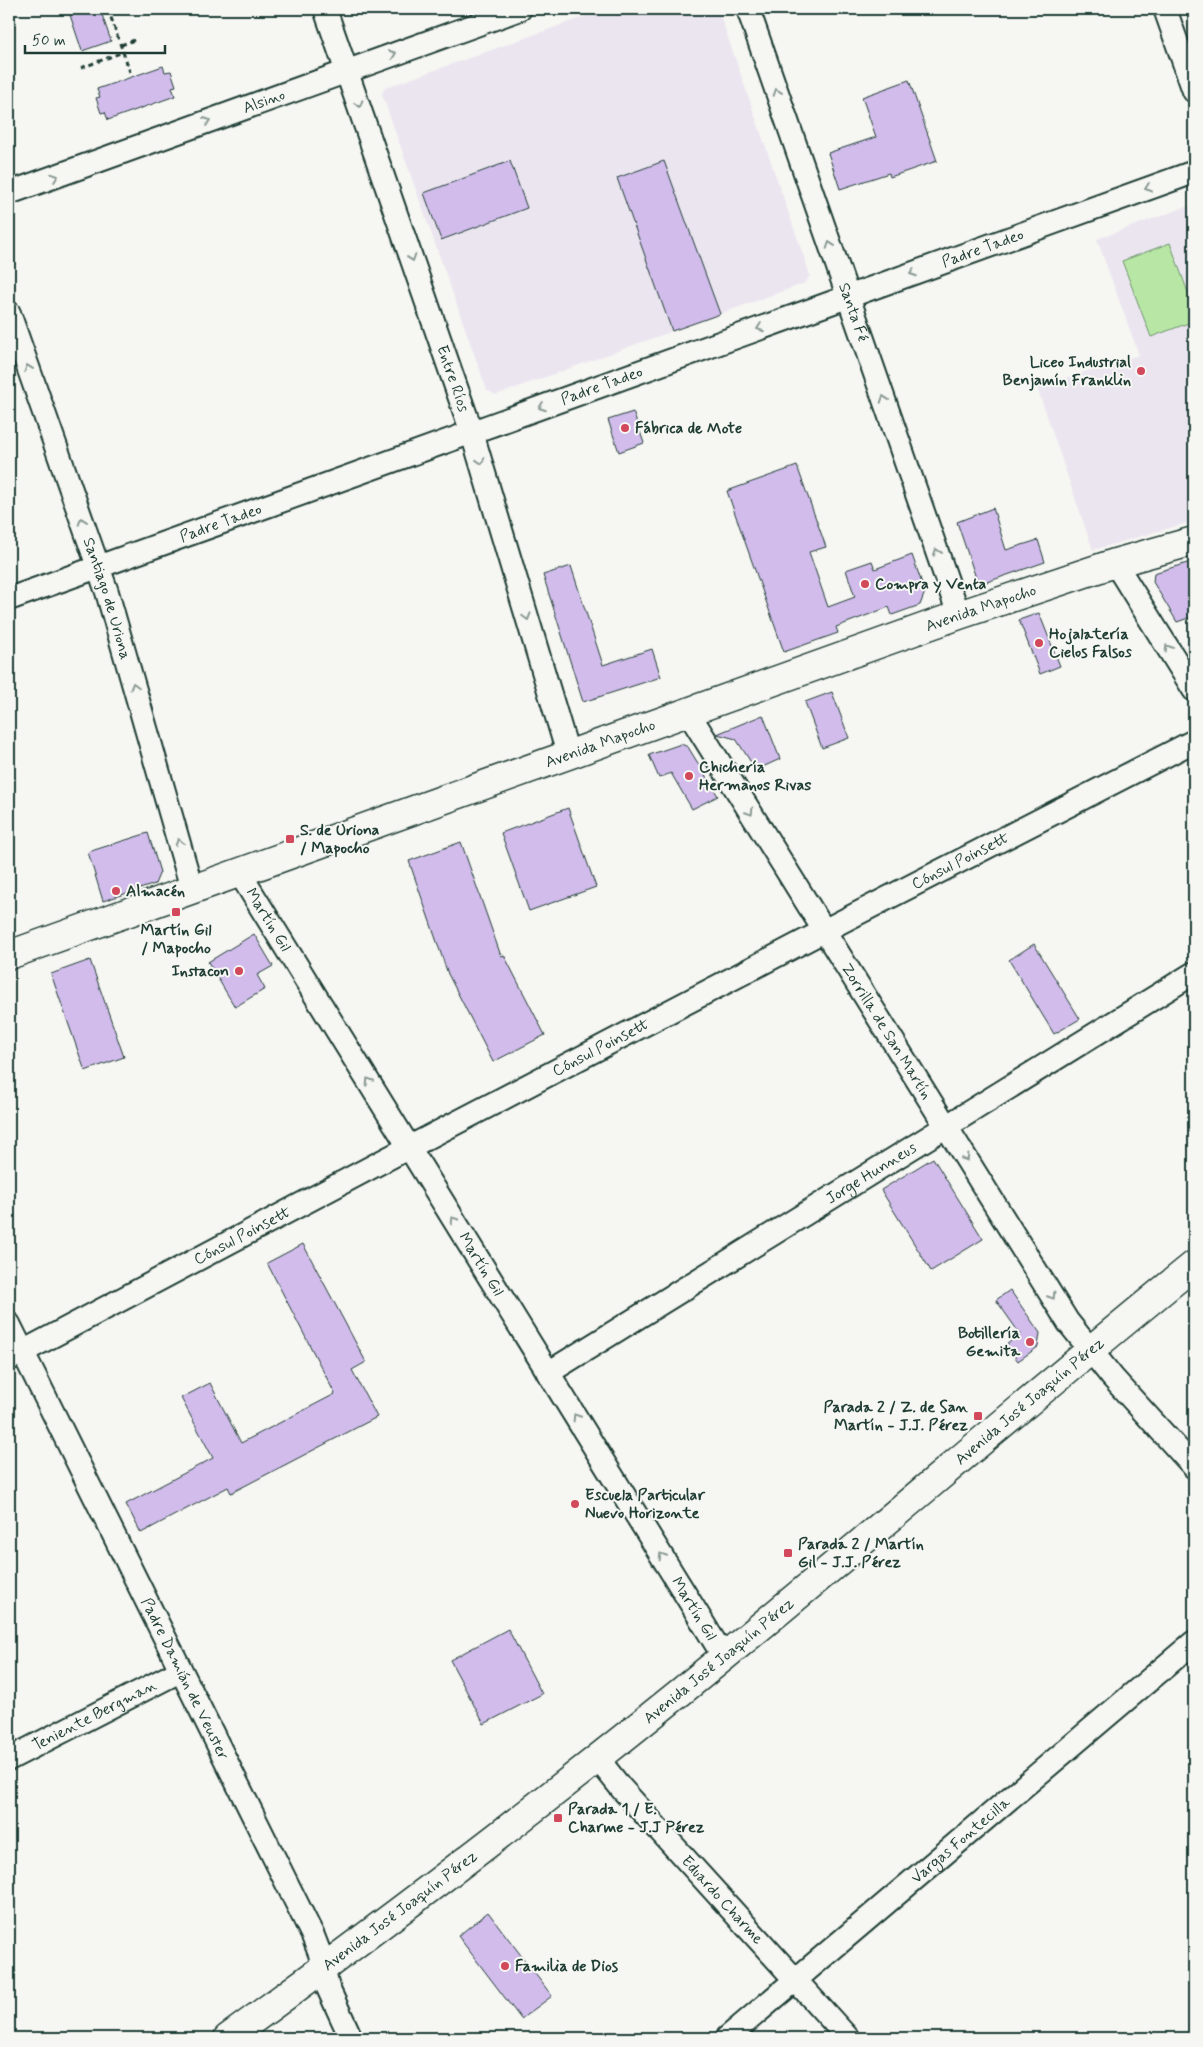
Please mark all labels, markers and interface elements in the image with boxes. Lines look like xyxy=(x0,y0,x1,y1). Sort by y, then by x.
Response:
scale bar xyxy=(25,22,165,54)
text: 50 m xyxy=(32,31,66,51)
one-way arrow xyxy=(388,50,397,60)
street label: Alsino xyxy=(240,84,288,118)
one-way arrow xyxy=(773,88,783,97)
one-way arrow xyxy=(353,99,363,108)
one-way arrow xyxy=(203,117,211,127)
one-way arrow xyxy=(50,173,58,183)
one-way arrow xyxy=(1145,182,1153,192)
street label: Padre Tadeo xyxy=(939,224,1027,273)
one-way arrow xyxy=(826,242,836,250)
one-way arrow xyxy=(406,253,416,261)
one-way arrow xyxy=(909,267,918,277)
street label: Santa Fé xyxy=(834,280,873,344)
one-way arrow xyxy=(757,322,765,332)
street label: Entre Ríos xyxy=(432,342,474,415)
place label: Liceo Industrial Benjamín Franklin xyxy=(1003,352,1131,391)
street label: Padre Tadeo xyxy=(558,361,646,410)
one-way arrow xyxy=(24,364,34,373)
marker: Liceo Industrial Benjamín Franklin xyxy=(1135,365,1147,377)
one-way arrow xyxy=(880,395,890,404)
one-way arrow xyxy=(538,401,547,411)
place label: Fábrica de Mote xyxy=(635,418,742,439)
marker: Fábrica de Mote xyxy=(619,422,631,434)
one-way arrow xyxy=(476,457,486,465)
street label: Padre Tadeo xyxy=(177,498,265,547)
one-way arrow xyxy=(78,517,88,526)
street label: Santiago de Uriona xyxy=(78,535,136,662)
one-way arrow xyxy=(933,549,943,557)
place label: Compra y Venta xyxy=(875,574,986,595)
marker: Compra y Venta xyxy=(859,578,871,590)
street label: Avenida Mapocho xyxy=(923,579,1039,637)
one-way arrow xyxy=(522,612,532,621)
place label: Hojalatería Cielos Falsos xyxy=(1049,624,1133,663)
marker: Hojalatería Cielos Falsos xyxy=(1033,637,1045,649)
one-way arrow xyxy=(1165,645,1175,654)
one-way arrow xyxy=(129,683,139,691)
street label: Avenida Mapocho xyxy=(542,714,658,773)
place label: Chichería Hermanos Rivas xyxy=(699,757,811,796)
marker: Chichería Hermanos Rivas xyxy=(683,770,695,782)
one-way arrow xyxy=(744,807,754,816)
place label: S. de Uriona / Mapocho xyxy=(300,820,380,859)
street label: Cónsul Poinsett xyxy=(908,827,1013,895)
marker: S. de Uriona / Mapocho xyxy=(284,833,296,845)
one-way arrow xyxy=(174,839,184,847)
place label: Almacén xyxy=(126,881,185,902)
street label: Martín Gil xyxy=(241,884,296,955)
marker: Almacén xyxy=(110,885,122,897)
marker: Martín Gil / Mapocho xyxy=(170,906,182,918)
place label: Martín Gil / Mapocho xyxy=(141,920,211,959)
street label: Zorrilla de San Martín xyxy=(836,959,937,1103)
place label: Instacon xyxy=(171,961,229,982)
marker: Instacon xyxy=(233,965,245,977)
street label: Cónsul Poinsett xyxy=(549,1013,654,1081)
one-way arrow xyxy=(365,1078,375,1087)
street label: Jorge Hunneus xyxy=(822,1137,920,1209)
one-way arrow xyxy=(960,1153,969,1162)
street label: Cónsul Poinsett xyxy=(190,1201,295,1270)
one-way arrow xyxy=(451,1216,460,1225)
street label: Martín Gil xyxy=(454,1228,509,1300)
one-way arrow xyxy=(1046,1291,1055,1300)
place label: Botillería Gemita xyxy=(958,1323,1020,1362)
street label: Avenida José Joaquín Pérez xyxy=(950,1332,1109,1470)
marker: Botillería Gemita xyxy=(1024,1336,1036,1348)
place label: Parada 2 / Z. de San Martín - J.J. Pérez xyxy=(823,1397,968,1436)
marker: Parada 2 / Z. de San Martín - J.J. Pérez xyxy=(972,1410,984,1422)
one-way arrow xyxy=(573,1414,583,1423)
place label: Escuela Particular Nuevo Horizonte xyxy=(585,1485,705,1524)
marker: Escuela Particular Nuevo Horizonte xyxy=(569,1498,581,1510)
place label: Parada 2 / Martín Gil - J.J. Pérez xyxy=(798,1534,924,1573)
marker: Parada 2 / Martín Gil - J.J. Pérez xyxy=(782,1547,794,1559)
one-way arrow xyxy=(658,1552,668,1561)
street label: Martín Gil xyxy=(667,1573,722,1644)
street label: Avenida José Joaquín Pérez xyxy=(639,1593,798,1728)
street label: Padre Damián de Veuster xyxy=(136,1594,234,1763)
street label: Teniente Bergman xyxy=(29,1674,160,1756)
street label: Vargas Fontecilla xyxy=(906,1792,1015,1888)
place label: Parada 1 / E. Charme - J.J Pérez xyxy=(568,1799,705,1838)
marker: Parada 1 / E. Charme - J.J Pérez xyxy=(552,1812,564,1824)
street label: Avenida José Joaquín Pérez xyxy=(318,1845,482,1976)
street label: Eduardo Charme xyxy=(677,1851,769,1949)
place label: Familia de Dios xyxy=(515,1956,619,1977)
marker: Familia de Dios xyxy=(499,1960,511,1972)

